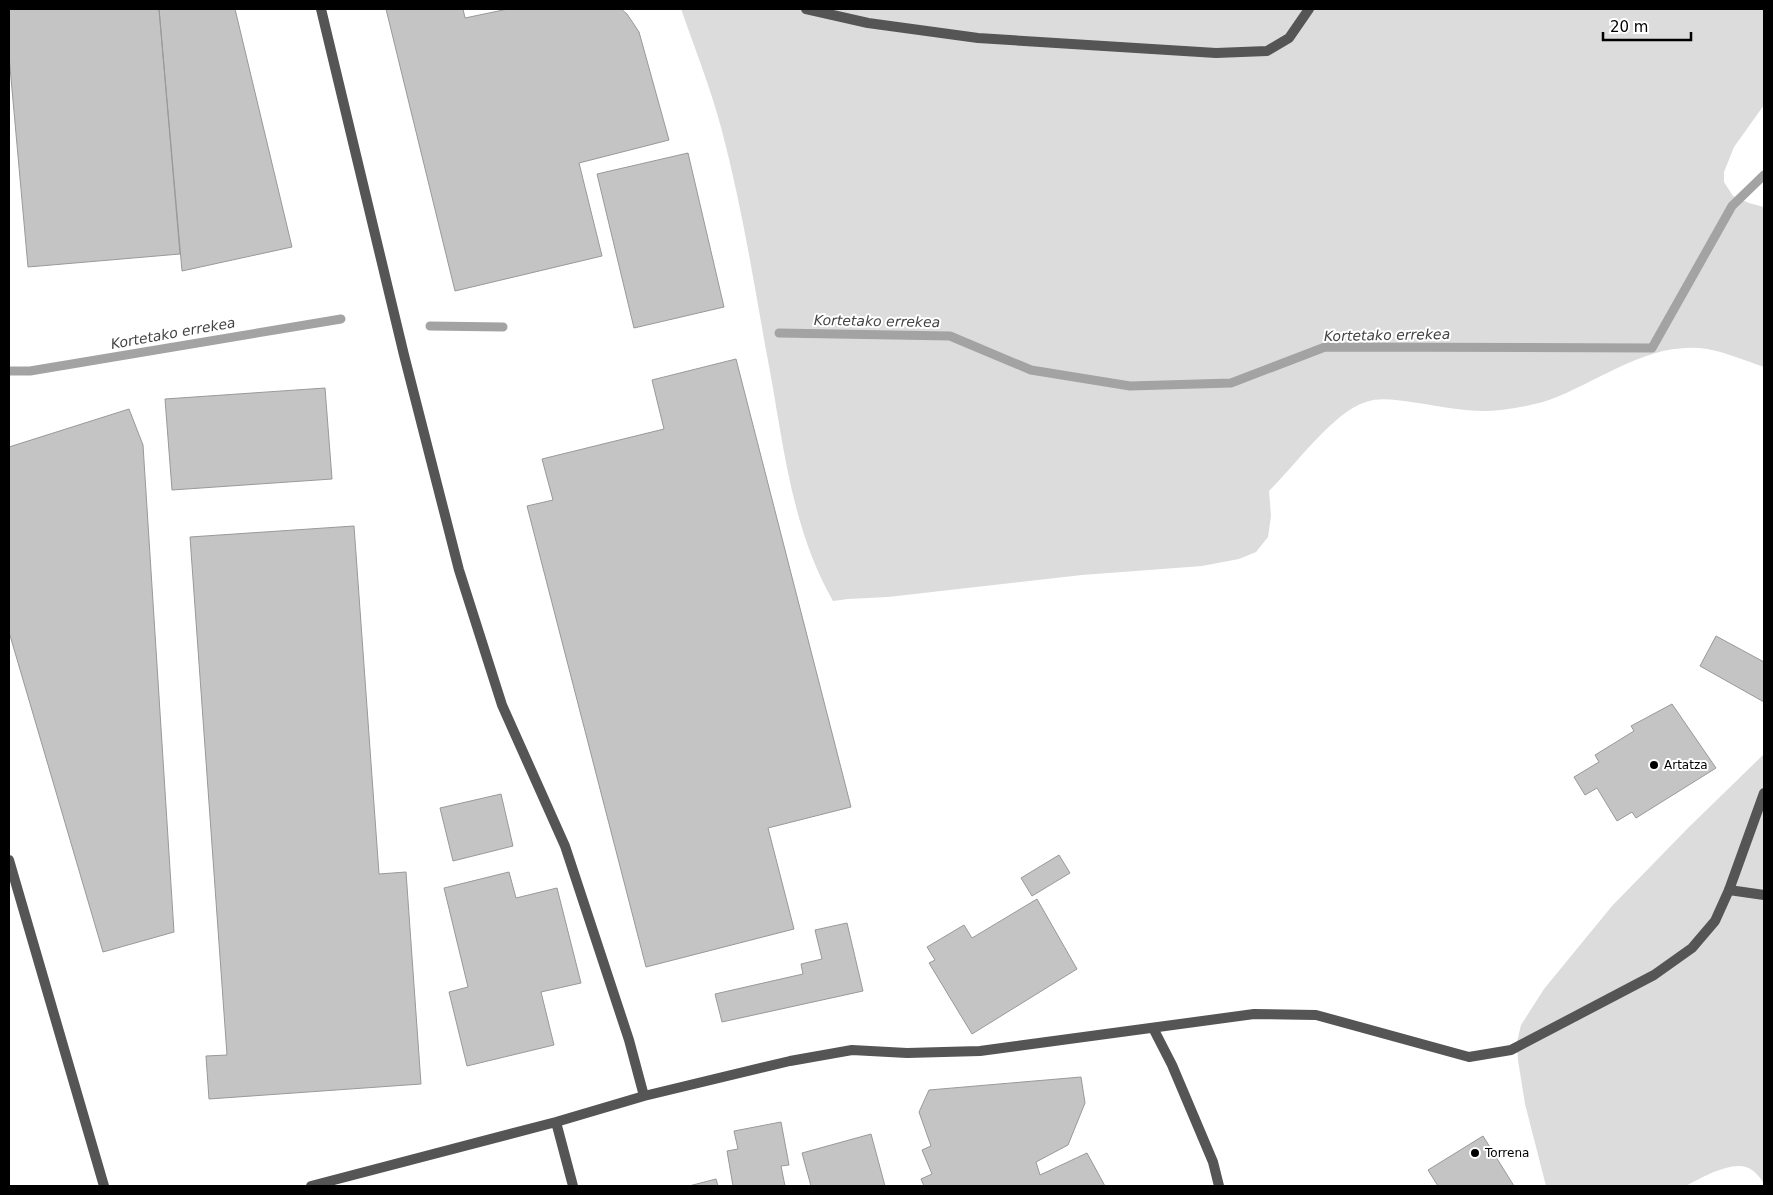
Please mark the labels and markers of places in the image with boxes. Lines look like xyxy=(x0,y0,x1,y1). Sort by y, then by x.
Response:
place label: Artatza xyxy=(1664,758,1708,772)
marker: Artatza xyxy=(1648,759,1660,771)
place label: Torrena xyxy=(1484,1146,1529,1160)
marker: Torrena xyxy=(1469,1147,1481,1159)

